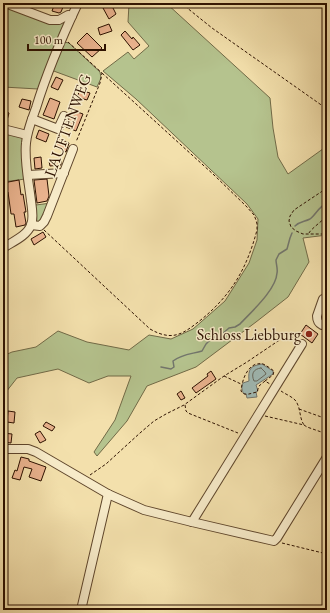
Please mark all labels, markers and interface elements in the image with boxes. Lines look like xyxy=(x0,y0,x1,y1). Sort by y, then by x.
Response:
scale bar xyxy=(28,26,105,52)
text: 100 m xyxy=(34,32,64,48)
street label: LAUFTENWEG xyxy=(39,70,96,180)
place label: Schloss Liebburg xyxy=(197,324,302,345)
marker: Schloss Liebburg xyxy=(304,329,314,339)

